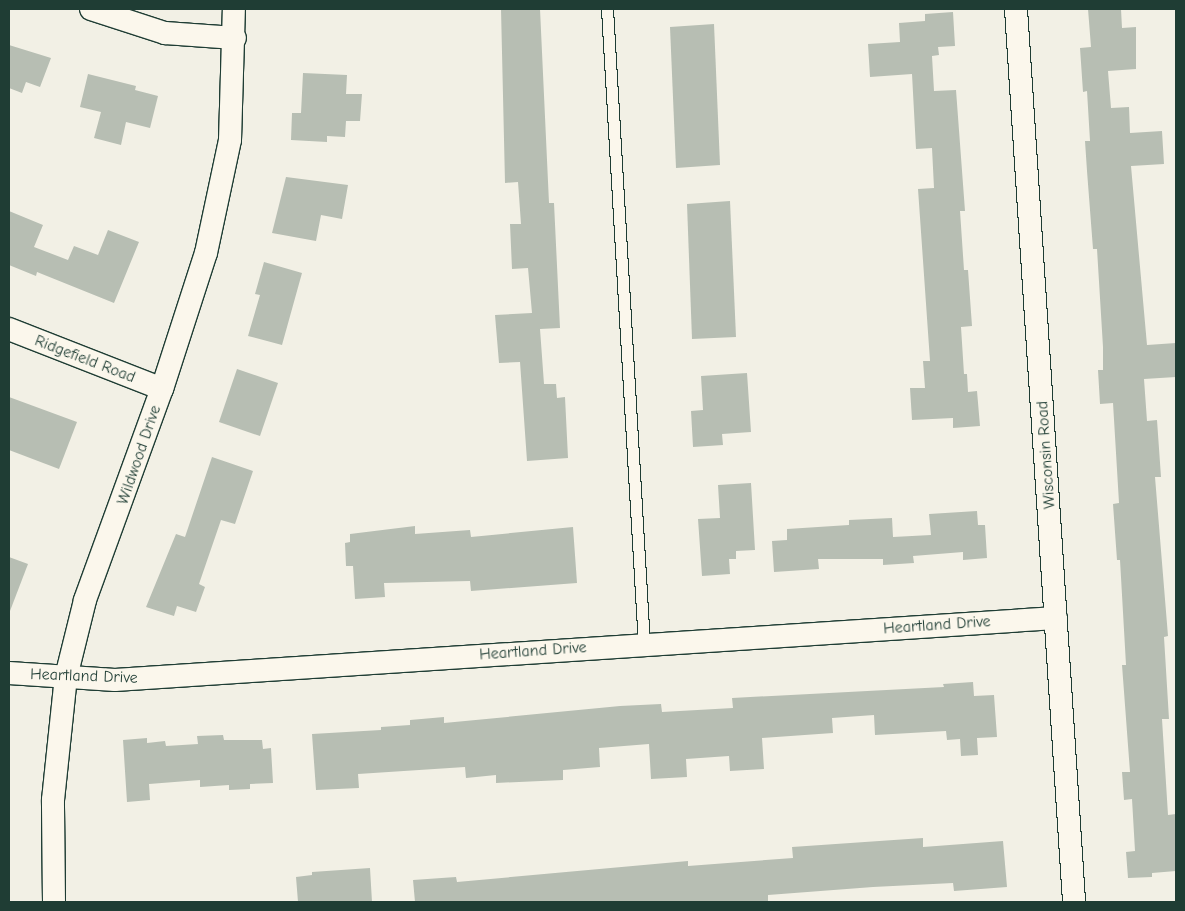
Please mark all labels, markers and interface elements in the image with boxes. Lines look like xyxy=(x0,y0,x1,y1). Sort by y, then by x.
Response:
street label: Ridgefield Road xyxy=(32,331,138,387)
street label: Wisconsin Road xyxy=(1033,400,1059,510)
street label: Wildwood Drive xyxy=(113,403,165,507)
street label: Heartland Drive xyxy=(883,612,991,638)
street label: Heartland Drive xyxy=(479,638,587,664)
street label: Heartland Drive xyxy=(30,665,138,687)

